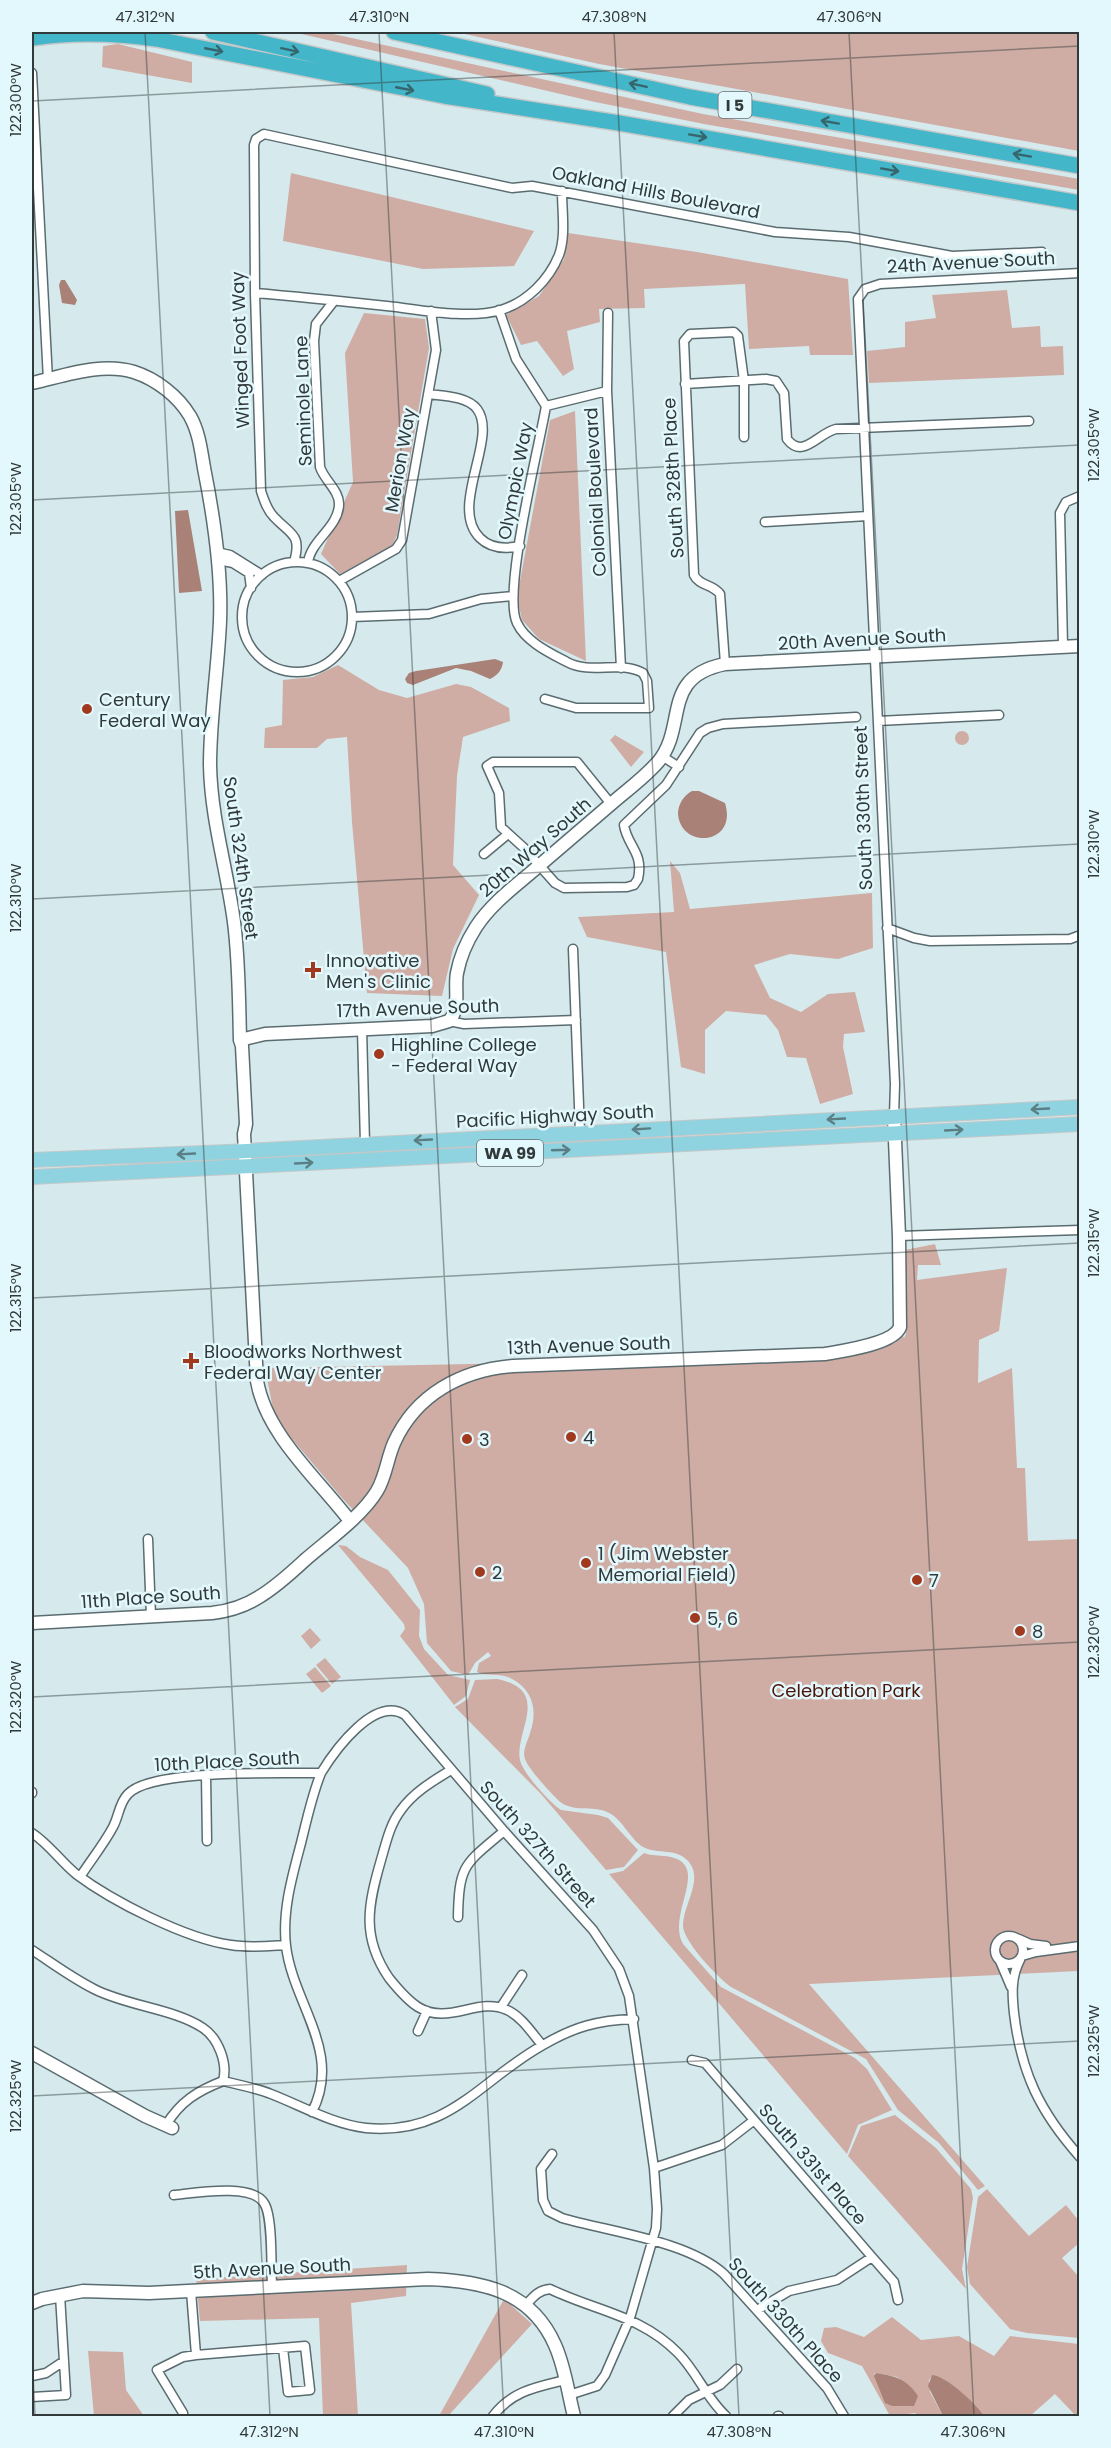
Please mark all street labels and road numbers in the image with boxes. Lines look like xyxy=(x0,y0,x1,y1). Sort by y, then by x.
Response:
road number: I 5 xyxy=(718,92,752,118)
street label: Oakland Hills Boulevard xyxy=(550,160,762,224)
street label: 24th Avenue South xyxy=(886,245,1056,279)
street label: Winged Foot Way xyxy=(225,271,255,429)
street label: Seminole Lane xyxy=(288,335,318,467)
street label: South 328th Place xyxy=(656,397,690,559)
street label: Merion Way xyxy=(379,406,421,514)
street label: Colonial Boulevard xyxy=(578,407,612,577)
street label: Olympic Way xyxy=(491,420,539,542)
street label: 20th Avenue South xyxy=(777,622,947,656)
street label: South 330th Street xyxy=(848,725,878,891)
street label: South 324th Street xyxy=(217,775,265,941)
street label: 20th Way South xyxy=(474,791,596,903)
street label: 17th Avenue South xyxy=(336,993,500,1023)
street label: Pacific Highway South xyxy=(455,1098,655,1134)
road number: WA 99 xyxy=(477,1140,543,1166)
street label: 13th Avenue South xyxy=(507,1330,671,1360)
street label: 11th Place South xyxy=(80,1580,222,1614)
street label: 10th Place South xyxy=(154,1745,300,1777)
street label: South 327th Street xyxy=(474,1775,602,1913)
street label: South 331st Place xyxy=(753,2098,873,2230)
street label: 5th Avenue South xyxy=(192,2251,352,2285)
street label: South 330th Place xyxy=(723,2252,849,2388)

